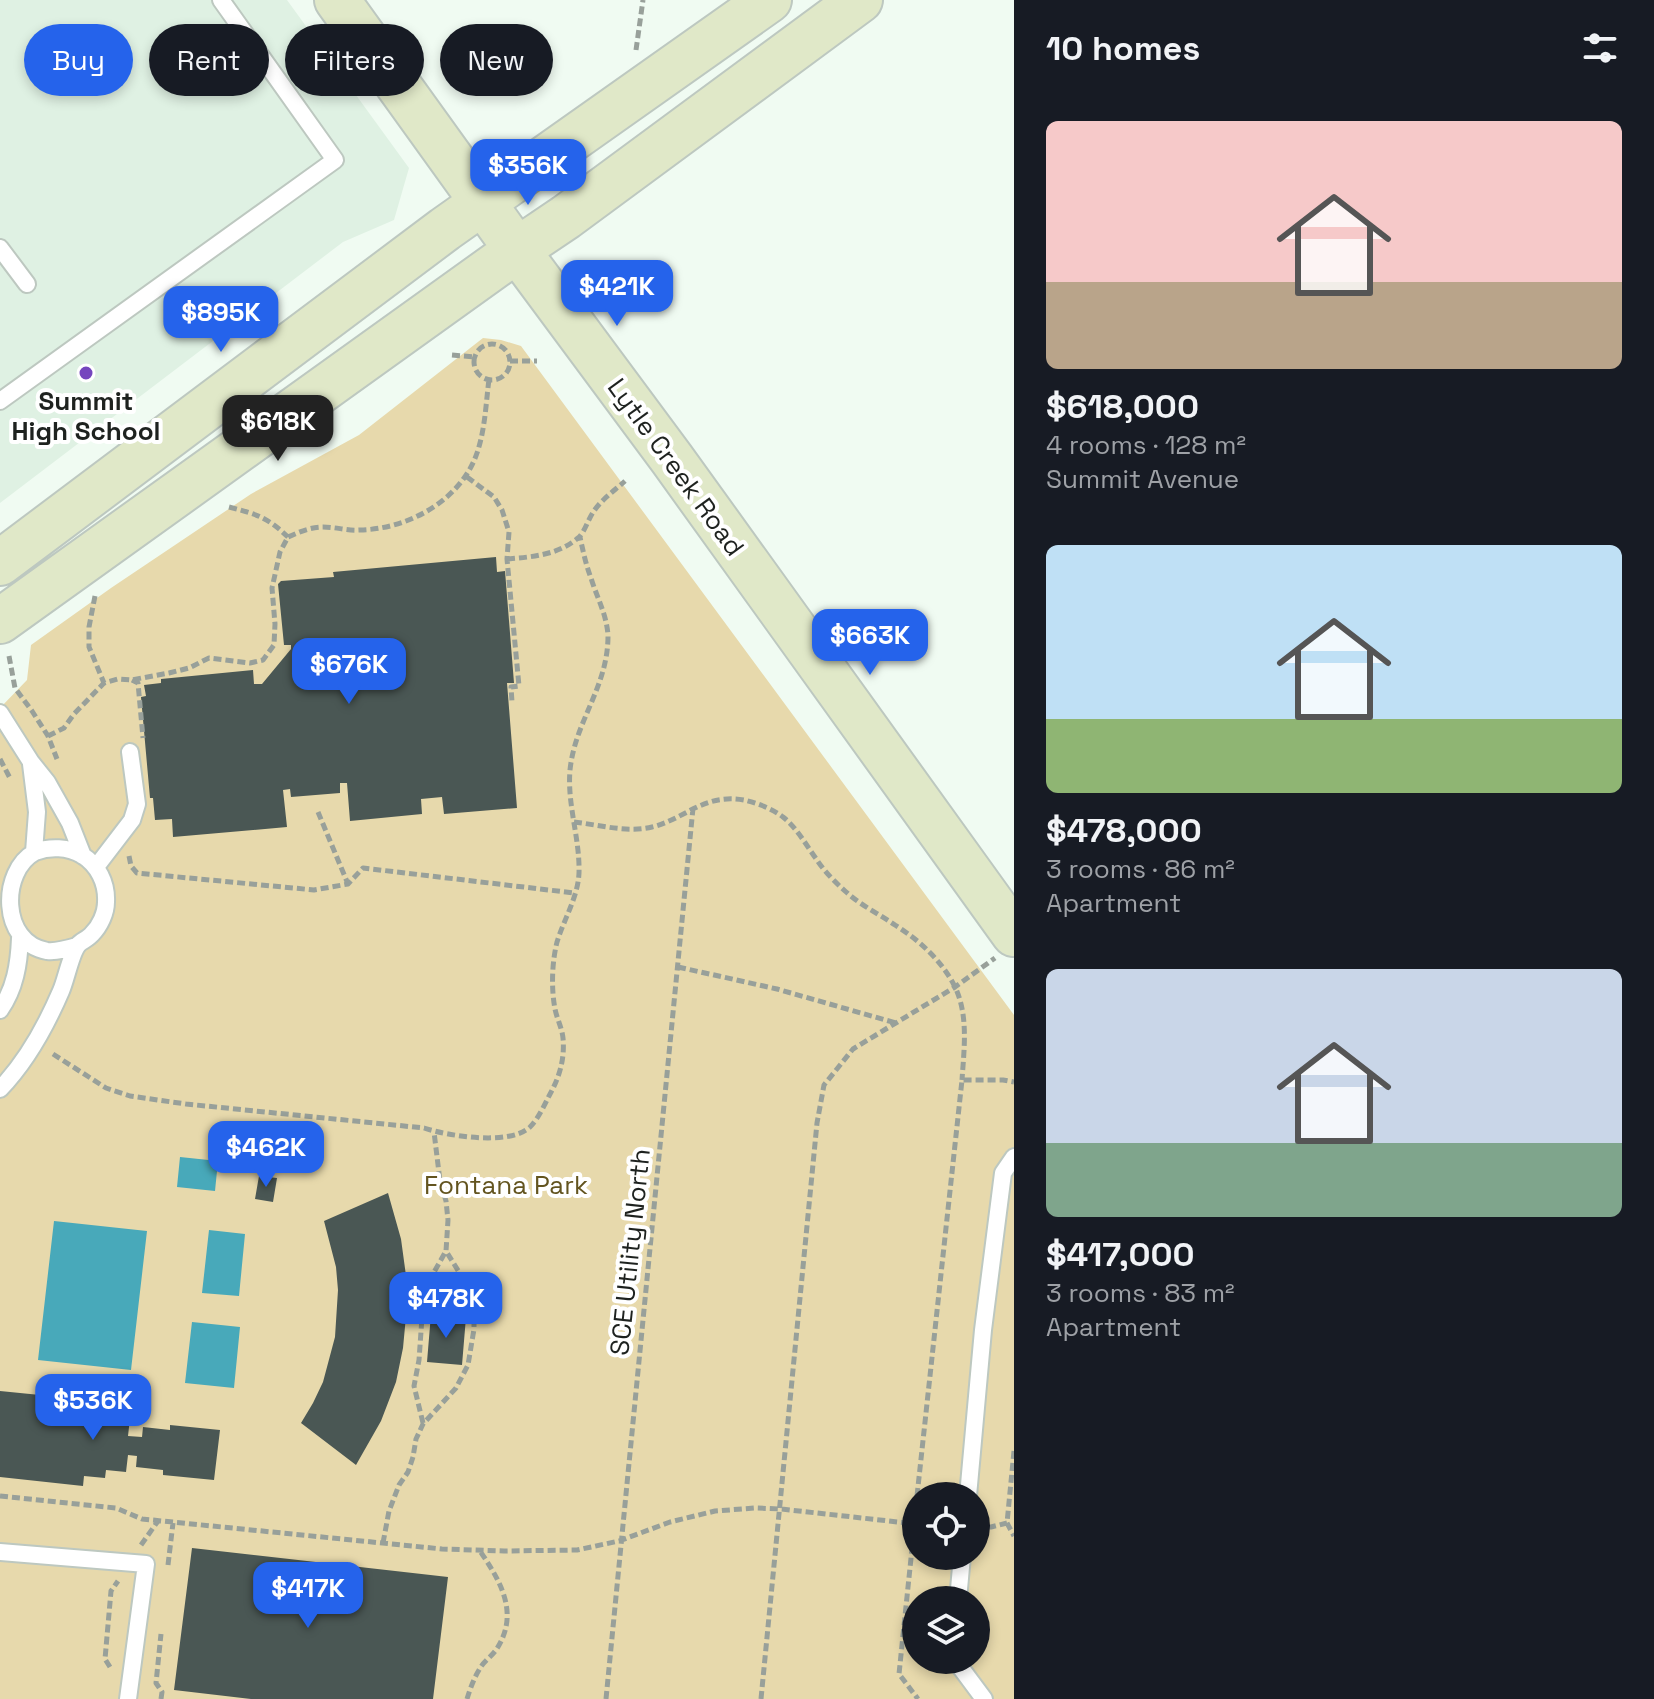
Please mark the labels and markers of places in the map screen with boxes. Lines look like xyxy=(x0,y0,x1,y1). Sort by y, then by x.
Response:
pin: $356K xyxy=(472,139,584,207)
pin: $421K xyxy=(561,260,673,328)
pin: $895K xyxy=(165,286,277,354)
marker: Summit High School xyxy=(77,364,95,382)
place label: Summit High School xyxy=(12,384,160,448)
pin: $618K xyxy=(222,395,334,463)
pin: $663K xyxy=(814,609,926,677)
pin: $676K xyxy=(293,638,405,706)
pin: $462K xyxy=(210,1121,322,1189)
pin: $478K xyxy=(390,1272,502,1340)
pin: $536K xyxy=(37,1374,149,1442)
pin: $417K xyxy=(252,1562,364,1630)

